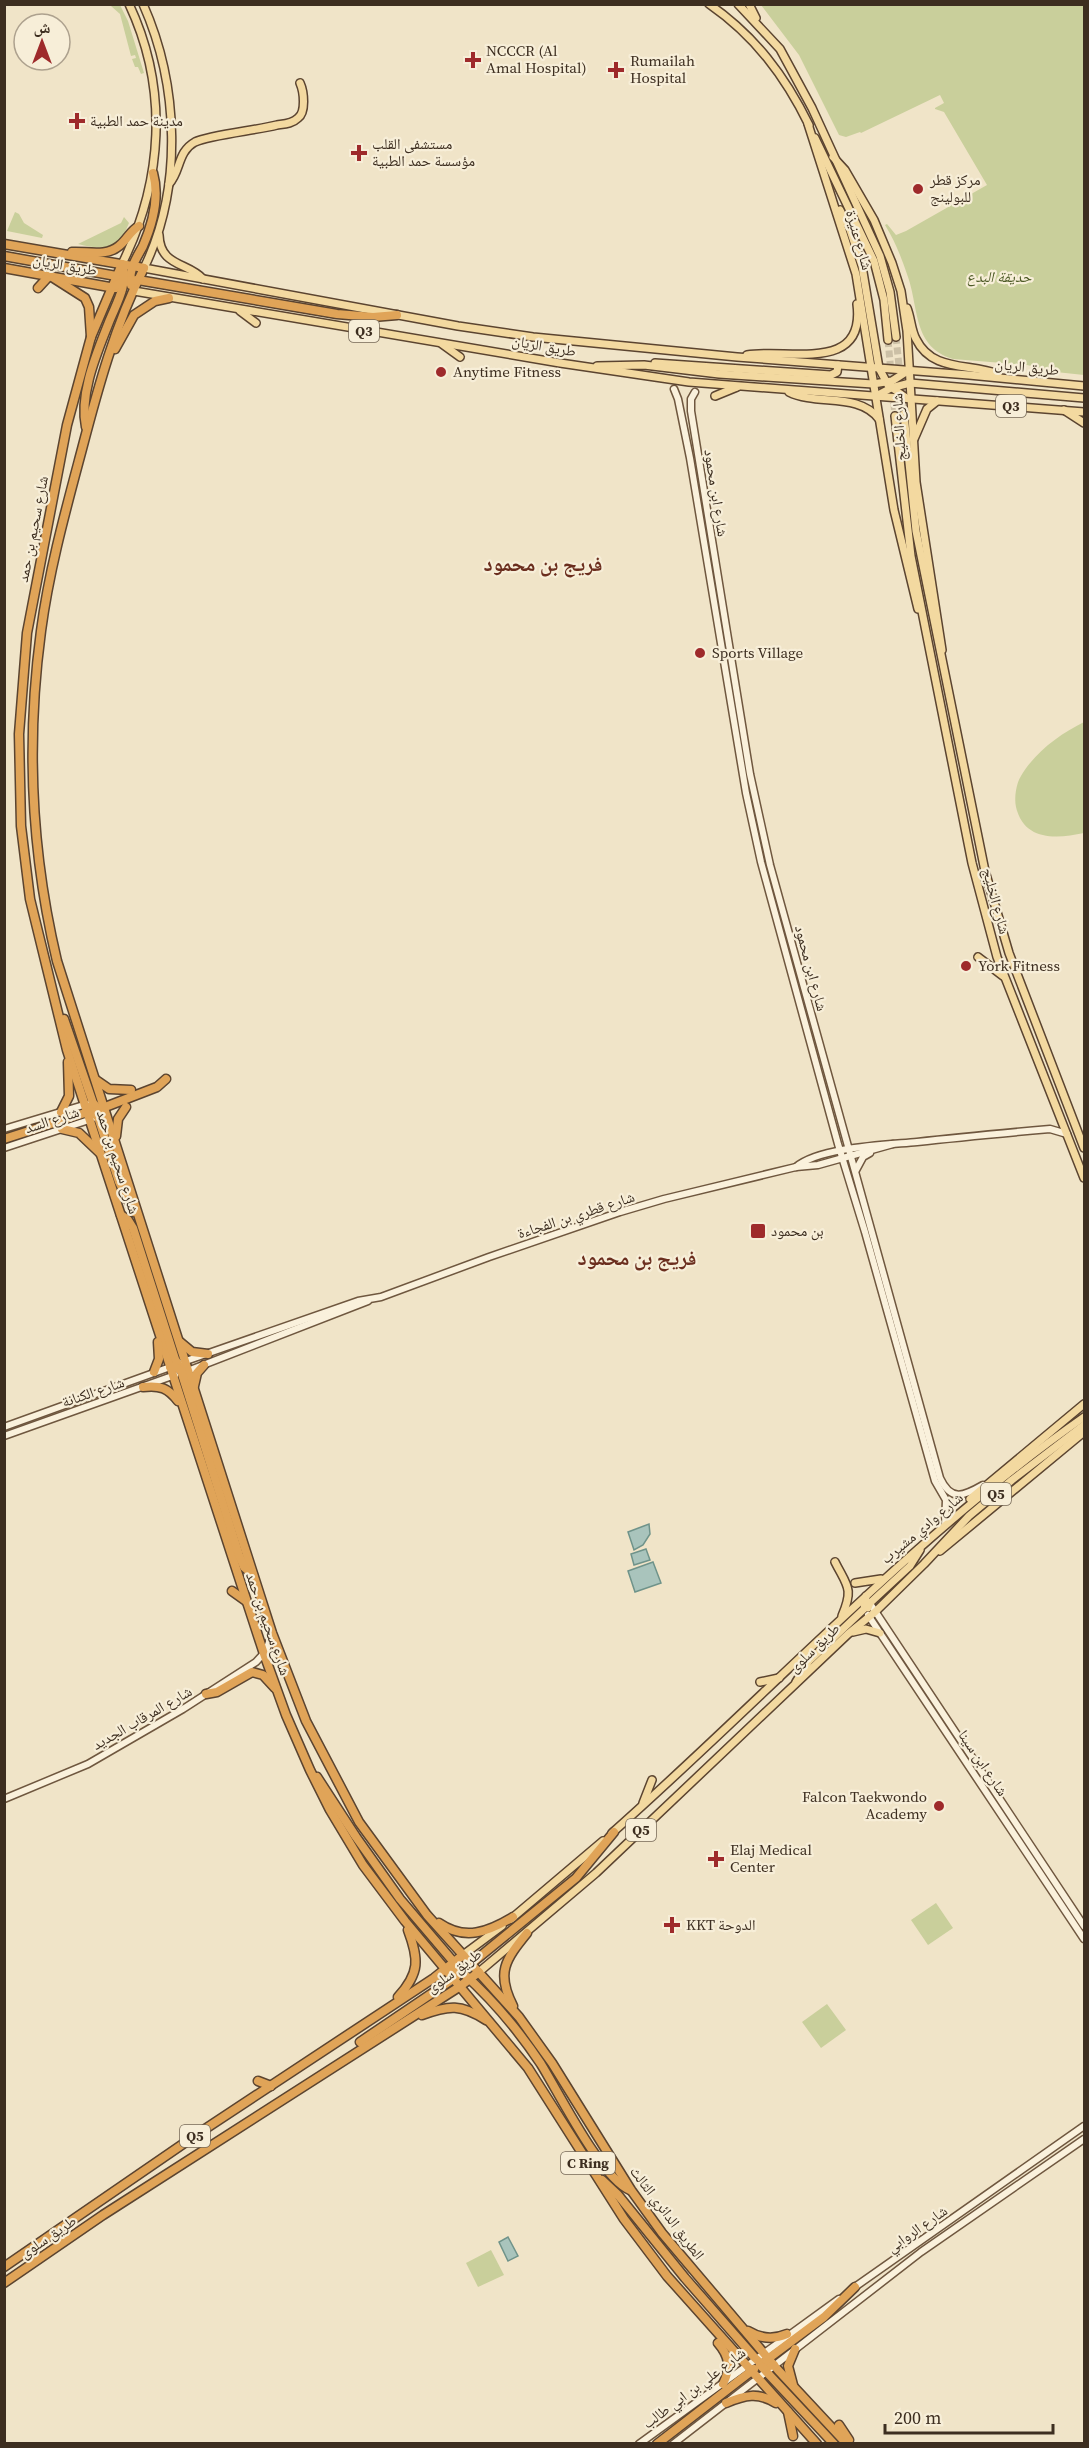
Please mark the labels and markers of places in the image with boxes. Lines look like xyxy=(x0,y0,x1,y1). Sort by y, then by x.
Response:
place label: NCCCR (Al Amal Hospital) xyxy=(486,40,586,78)
place label: Rumailah Hospital xyxy=(630,50,695,88)
marker: NCCCR (Al Amal Hospital) xyxy=(464,51,482,69)
marker: Rumailah Hospital xyxy=(607,61,625,79)
place label: مدينة حمد الطبية xyxy=(90,110,183,131)
marker: مدينة حمد الطبية xyxy=(68,112,86,130)
place label: مستشفى القلب مؤسسة حمد الطبية xyxy=(372,133,475,171)
marker: مستشفى القلب مؤسسة حمد الطبية xyxy=(350,144,368,162)
place label: مركز قطر للبولينج xyxy=(929,169,981,207)
marker: مركز قطر للبولينج xyxy=(911,182,925,196)
place label: Anytime Fitness xyxy=(453,361,561,382)
marker: Anytime Fitness xyxy=(434,365,448,379)
place label: Sports Village xyxy=(712,642,804,663)
marker: Sports Village xyxy=(693,646,707,660)
place label: York Fitness xyxy=(978,955,1060,976)
marker: York Fitness xyxy=(959,959,973,973)
place label: بن محمود xyxy=(771,1220,824,1241)
marker: بن محمود xyxy=(749,1222,767,1240)
place label: Falcon Taekwondo Academy xyxy=(802,1786,927,1824)
marker: Falcon Taekwondo Academy xyxy=(932,1799,946,1813)
place label: Elaj Medical Center xyxy=(730,1839,812,1877)
marker: Elaj Medical Center xyxy=(707,1850,725,1868)
place label: KKT الدوحة xyxy=(686,1914,755,1935)
marker: KKT الدوحة xyxy=(663,1916,681,1934)

